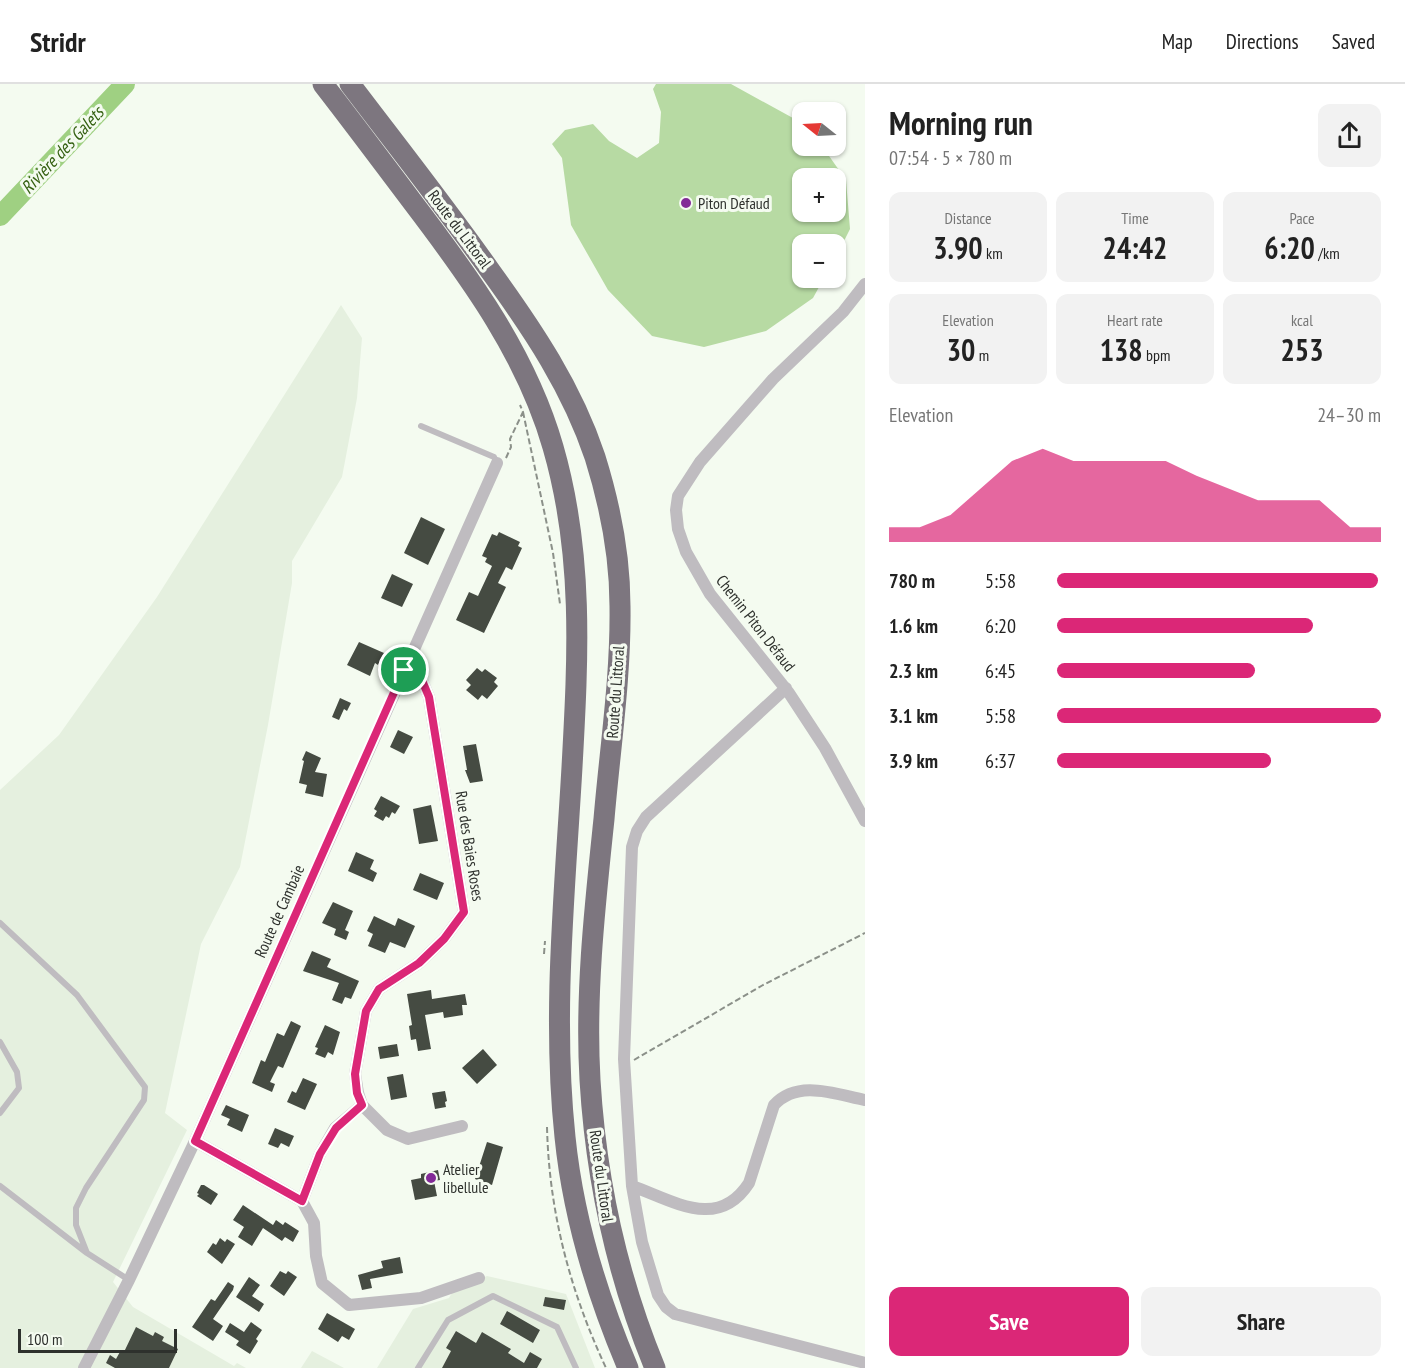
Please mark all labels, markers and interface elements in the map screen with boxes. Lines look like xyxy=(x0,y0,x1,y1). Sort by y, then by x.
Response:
text: Stridr xyxy=(30,23,86,60)
text: Map xyxy=(1162,28,1193,55)
text: Directions xyxy=(1226,28,1299,55)
text: Saved xyxy=(1332,28,1375,55)
water label: Rivière des Galets xyxy=(16,100,110,198)
text: Morning run xyxy=(889,101,1033,144)
north arrow xyxy=(792,102,846,156)
map controls xyxy=(792,102,846,288)
button: share xyxy=(1318,104,1381,167)
text: 07:54 · 5 × 780 m xyxy=(889,145,1012,171)
button: + xyxy=(792,168,846,222)
street label: Route du Littoral xyxy=(424,186,496,272)
place label: Piton Défaud xyxy=(698,193,770,213)
marker: Piton Défaud xyxy=(679,196,693,210)
text: Distance xyxy=(944,208,992,228)
text: Time xyxy=(1121,208,1149,228)
text: Pace xyxy=(1289,208,1315,228)
text: 3.90 xyxy=(933,228,983,267)
text: 24:42 xyxy=(1103,228,1167,267)
text: 6:20 xyxy=(1264,228,1315,267)
button: − xyxy=(792,234,846,288)
text: km xyxy=(983,243,1003,263)
text: /km xyxy=(1315,243,1340,263)
text: Elevation xyxy=(942,310,994,330)
text: Heart rate xyxy=(1107,310,1163,330)
text: kcal xyxy=(1291,310,1313,330)
text: 30 xyxy=(947,330,975,369)
text: 138 xyxy=(1100,330,1143,369)
text: 253 xyxy=(1280,330,1324,369)
text: m xyxy=(975,345,989,365)
text: bpm xyxy=(1143,345,1170,365)
text: Elevation xyxy=(889,402,953,428)
text: 24–30 m xyxy=(1317,402,1381,428)
text: 780 m xyxy=(889,568,935,594)
text: 5:58 xyxy=(985,568,1016,594)
street label: Chemin Piton Défaud xyxy=(712,571,800,675)
text: 1.6 km xyxy=(889,613,938,639)
text: 6:20 xyxy=(985,613,1016,639)
pin xyxy=(378,644,429,695)
street label: Route du Littoral xyxy=(602,645,628,739)
icon: arrive xyxy=(387,653,420,686)
text: 2.3 km xyxy=(889,658,938,684)
text: 6:45 xyxy=(985,658,1016,684)
text: 3.1 km xyxy=(889,703,938,729)
text: 5:58 xyxy=(985,703,1016,729)
text: 3.9 km xyxy=(889,748,938,774)
text: 6:37 xyxy=(985,748,1016,774)
street label: Rue des Baies Roses xyxy=(451,790,489,902)
street label: Route de Cambaie xyxy=(250,861,308,961)
street label: Route du Littoral xyxy=(586,1129,618,1224)
place label: Atelier libellule xyxy=(443,1159,489,1197)
marker: Atelier libellule xyxy=(424,1171,438,1185)
button: Save xyxy=(889,1287,1129,1356)
button: Share xyxy=(1141,1287,1381,1356)
scale bar xyxy=(18,1326,177,1354)
text: 100 m xyxy=(27,1329,62,1349)

